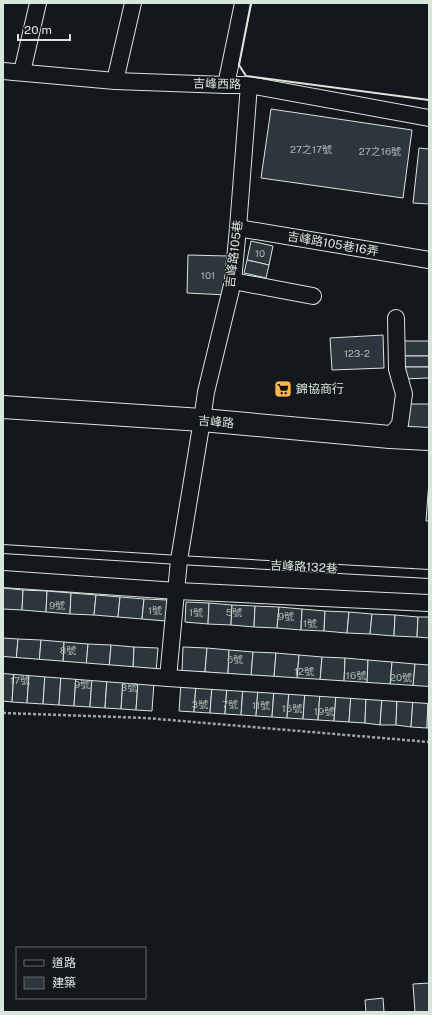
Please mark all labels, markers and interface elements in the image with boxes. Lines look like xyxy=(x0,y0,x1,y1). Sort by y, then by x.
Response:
scale bar xyxy=(18,16,70,42)
text: 20 m xyxy=(24,23,52,37)
street label: 吉峰西路 xyxy=(193,77,241,91)
house number: 27之17號 xyxy=(290,143,332,155)
house number: 27之16號 xyxy=(359,145,401,157)
street label: 吉峰路105巷 xyxy=(223,219,245,289)
street label: 吉峰路105巷16弄 xyxy=(286,229,380,259)
house number: 10 xyxy=(255,247,265,259)
house number: 101 xyxy=(201,269,215,281)
house number: 123-2 xyxy=(344,347,370,359)
supermarket icon: 錦協商行 xyxy=(273,379,293,399)
place label: 錦協商行 xyxy=(296,382,344,396)
street label: 吉峰路 xyxy=(197,413,235,431)
street label: 吉峰路132巷 xyxy=(270,558,338,576)
house number: 9號 xyxy=(49,599,65,611)
house number: 1號 xyxy=(148,604,162,616)
house number: 1號 xyxy=(189,606,203,618)
house number: 5號 xyxy=(226,606,242,618)
house number: 9號 xyxy=(278,610,294,622)
house number: 11號 xyxy=(299,617,317,629)
house number: 8號 xyxy=(60,644,76,656)
house number: 6號 xyxy=(227,653,243,665)
house number: 12號 xyxy=(294,665,314,677)
house number: 16號 xyxy=(346,669,366,681)
house number: 20號 xyxy=(390,671,412,683)
house number: 17號 xyxy=(10,674,30,686)
house number: 9號 xyxy=(74,678,90,690)
house number: 3號 xyxy=(121,681,137,693)
house number: 3號 xyxy=(192,698,208,710)
house number: 7號 xyxy=(222,698,238,710)
house number: 11號 xyxy=(252,699,270,711)
house number: 15號 xyxy=(282,702,302,714)
house number: 19號 xyxy=(314,705,334,717)
legend xyxy=(16,947,146,999)
text: 道路 xyxy=(52,956,76,970)
text: 建築 xyxy=(52,976,76,990)

